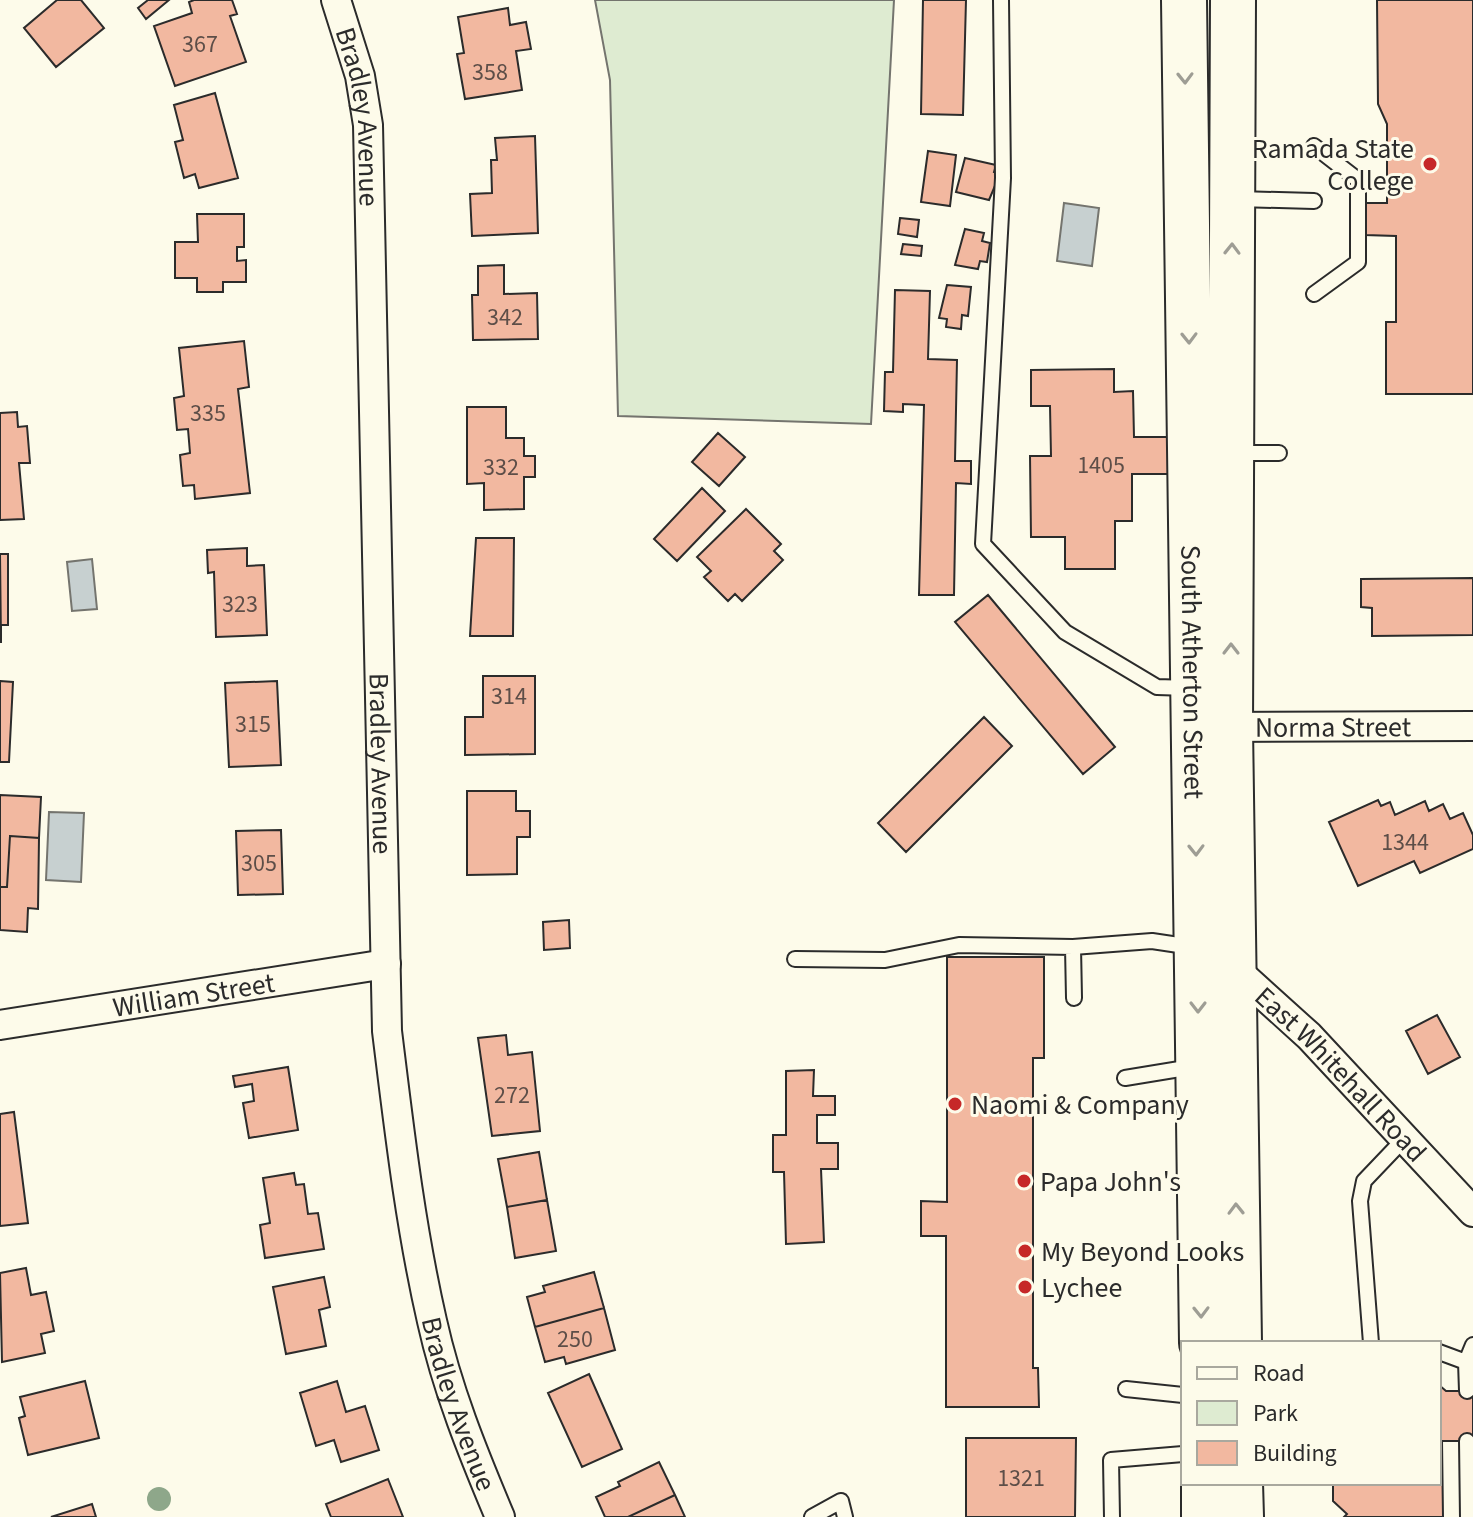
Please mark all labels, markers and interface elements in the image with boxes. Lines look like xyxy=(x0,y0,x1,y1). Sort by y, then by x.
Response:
street label: Bradley Avenue xyxy=(325,22,389,207)
house number: 367 xyxy=(182,27,218,62)
house number: 358 xyxy=(472,55,508,90)
one-way arrow xyxy=(1176,72,1194,85)
place label: Ramada State College xyxy=(1252,129,1414,201)
marker: Ramada State College xyxy=(1421,155,1439,173)
one-way arrow xyxy=(1223,242,1241,255)
house number: 342 xyxy=(487,300,523,335)
one-way arrow xyxy=(1180,332,1198,345)
house number: 335 xyxy=(190,396,226,431)
house number: 1405 xyxy=(1077,448,1125,483)
house number: 332 xyxy=(483,450,519,485)
street label: South Atherton Street xyxy=(1170,545,1214,800)
house number: 323 xyxy=(222,587,258,622)
one-way arrow xyxy=(1222,642,1239,655)
street label: Bradley Avenue xyxy=(358,672,402,855)
house number: 314 xyxy=(491,679,527,714)
house number: 315 xyxy=(235,707,271,742)
street label: Norma Street xyxy=(1255,707,1412,748)
house number: 1344 xyxy=(1381,825,1429,860)
one-way arrow xyxy=(1188,844,1205,857)
house number: 305 xyxy=(241,846,277,881)
street label: William Street xyxy=(110,963,278,1028)
street label: East Whitehall Road xyxy=(1246,977,1436,1171)
one-way arrow xyxy=(1189,1001,1207,1014)
house number: 272 xyxy=(494,1078,530,1113)
place label: Naomi & Company xyxy=(971,1085,1189,1125)
marker: Naomi & Company xyxy=(946,1095,964,1113)
place label: Papa John's xyxy=(1040,1162,1181,1202)
marker: Papa John's xyxy=(1015,1172,1033,1190)
one-way arrow xyxy=(1228,1202,1245,1215)
place label: My Beyond Looks xyxy=(1041,1232,1244,1272)
marker: My Beyond Looks xyxy=(1016,1242,1034,1260)
place label: Lychee xyxy=(1041,1268,1122,1308)
marker: Lychee xyxy=(1016,1278,1034,1296)
one-way arrow xyxy=(1193,1306,1210,1319)
street label: Bradley Avenue xyxy=(411,1313,506,1497)
house number: 250 xyxy=(557,1322,593,1357)
legend xyxy=(1181,1341,1441,1485)
text: Road xyxy=(1253,1356,1305,1391)
text: Park xyxy=(1253,1396,1298,1431)
text: Building xyxy=(1253,1436,1337,1471)
house number: 1321 xyxy=(997,1461,1045,1496)

